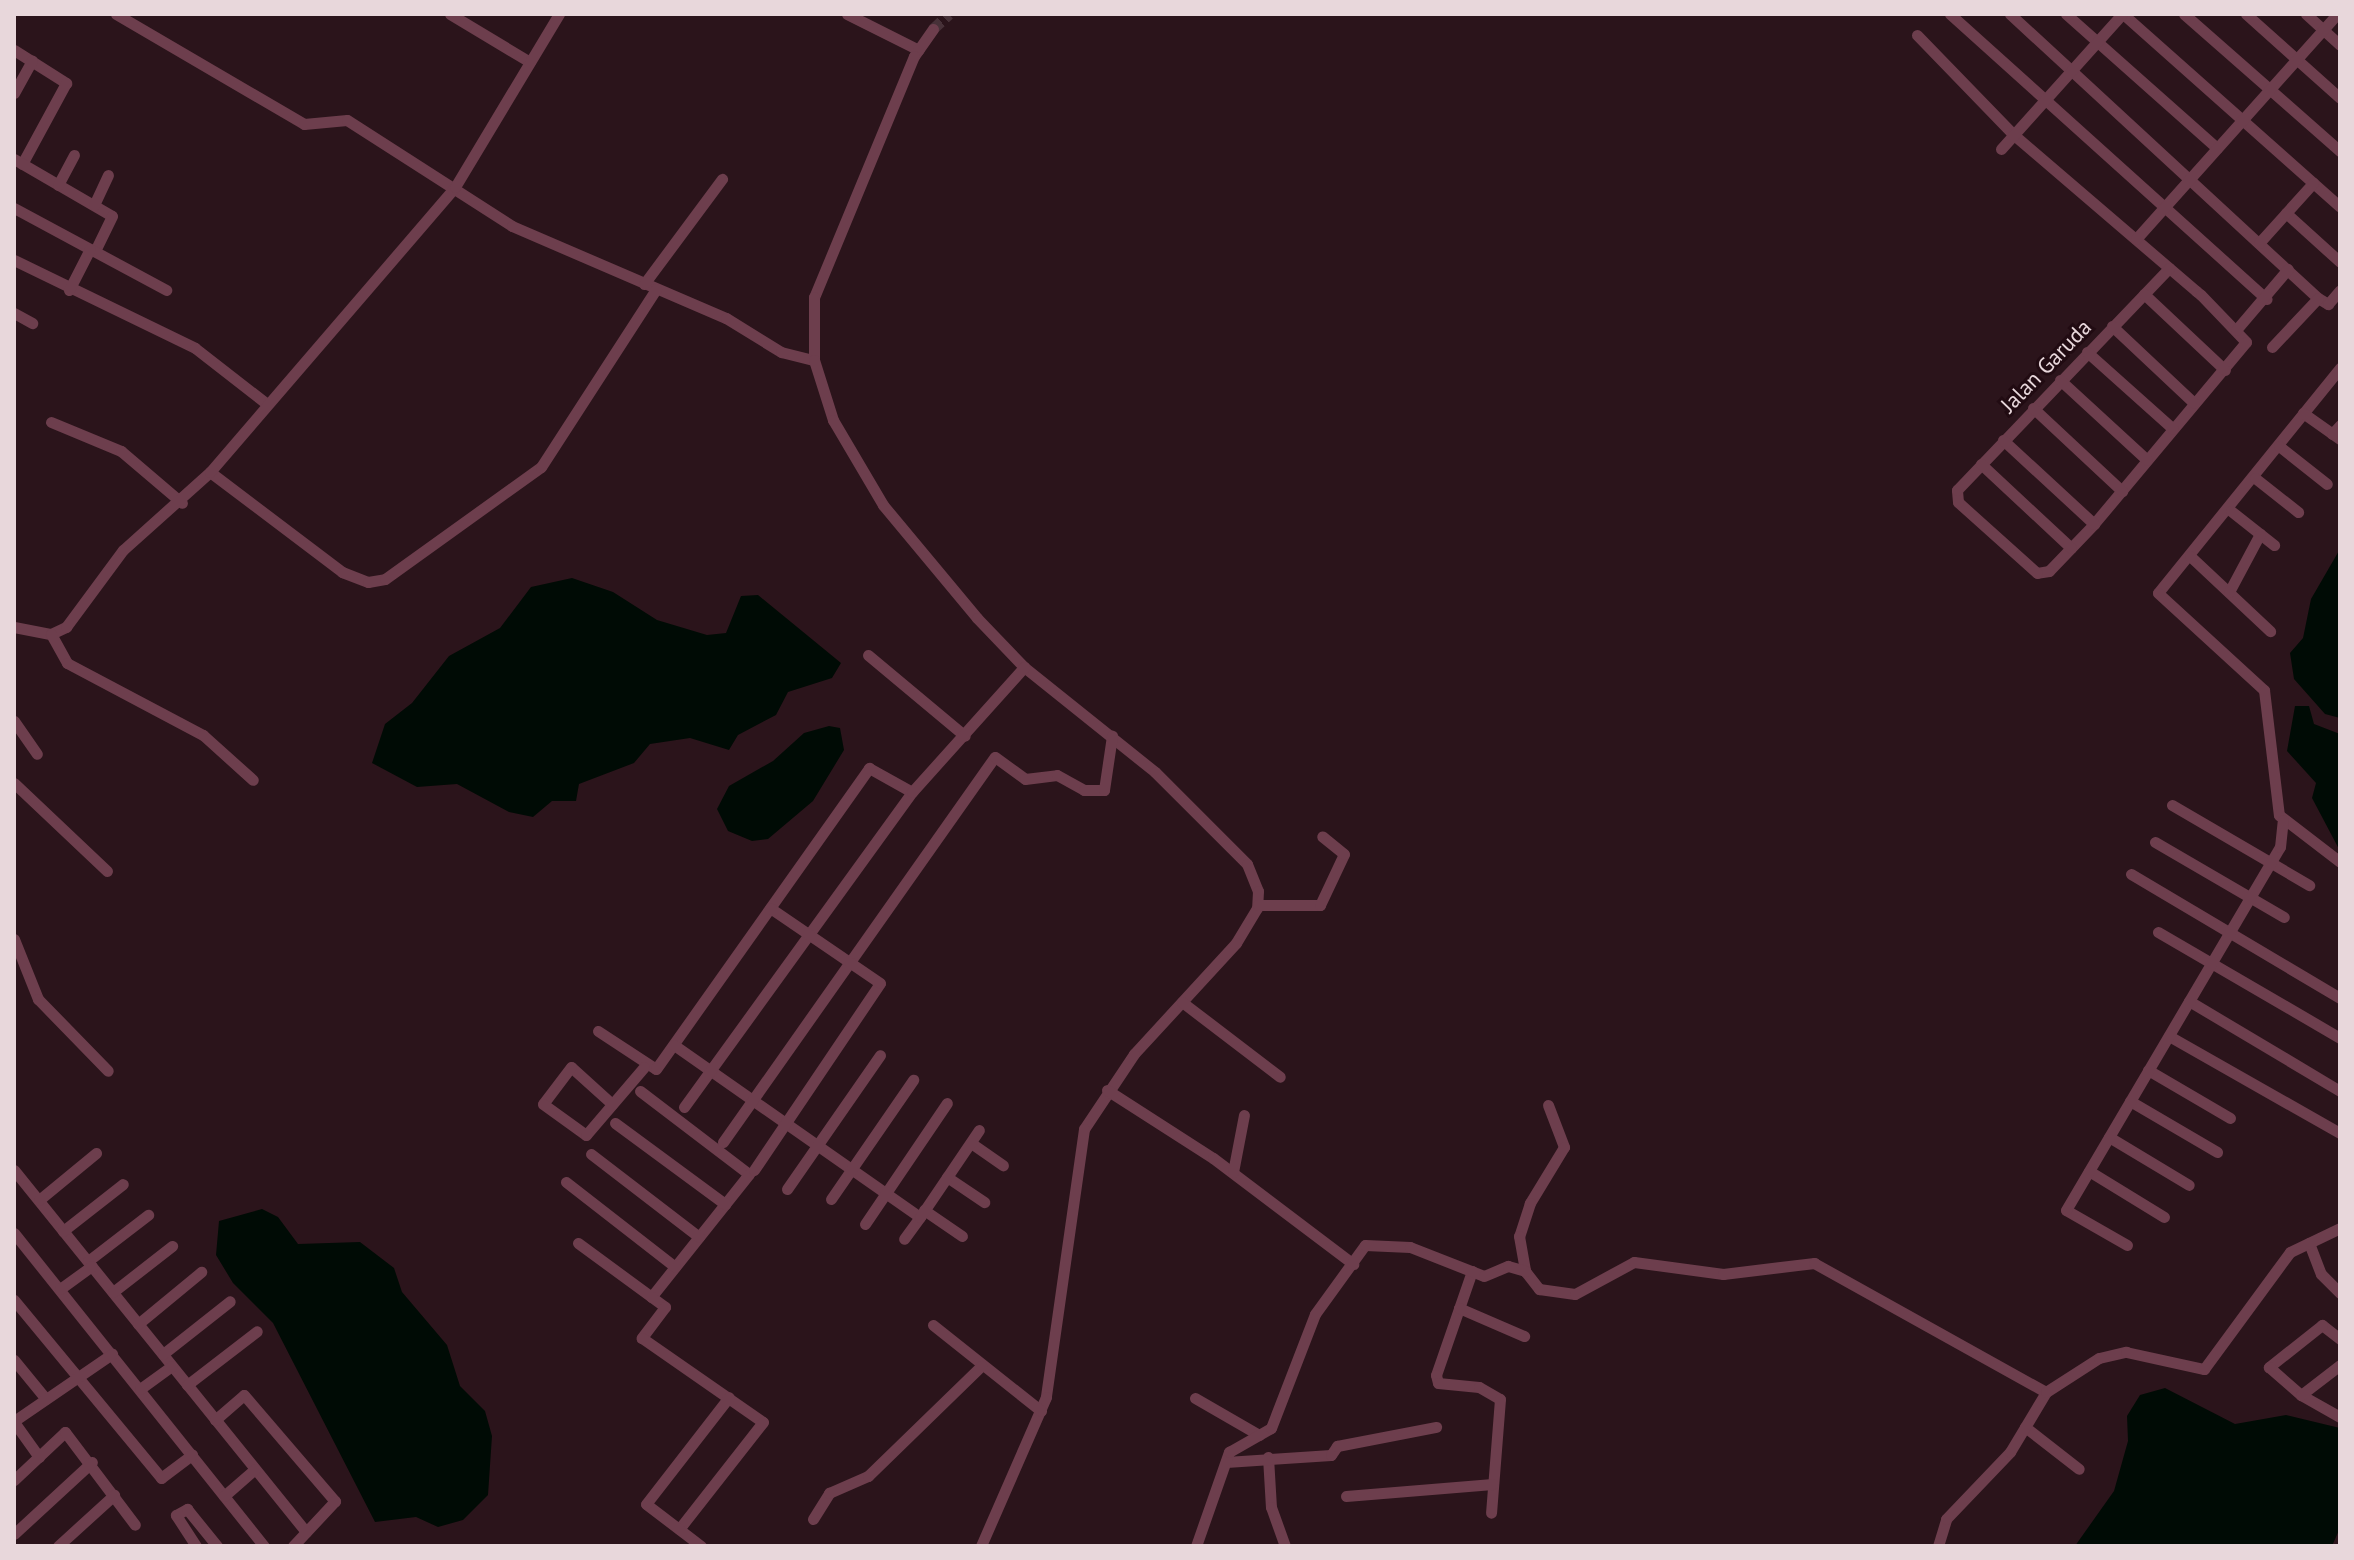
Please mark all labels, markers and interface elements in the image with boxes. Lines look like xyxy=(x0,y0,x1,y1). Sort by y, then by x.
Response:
street label: Jalan Garuda xyxy=(1995,314,2097,418)

